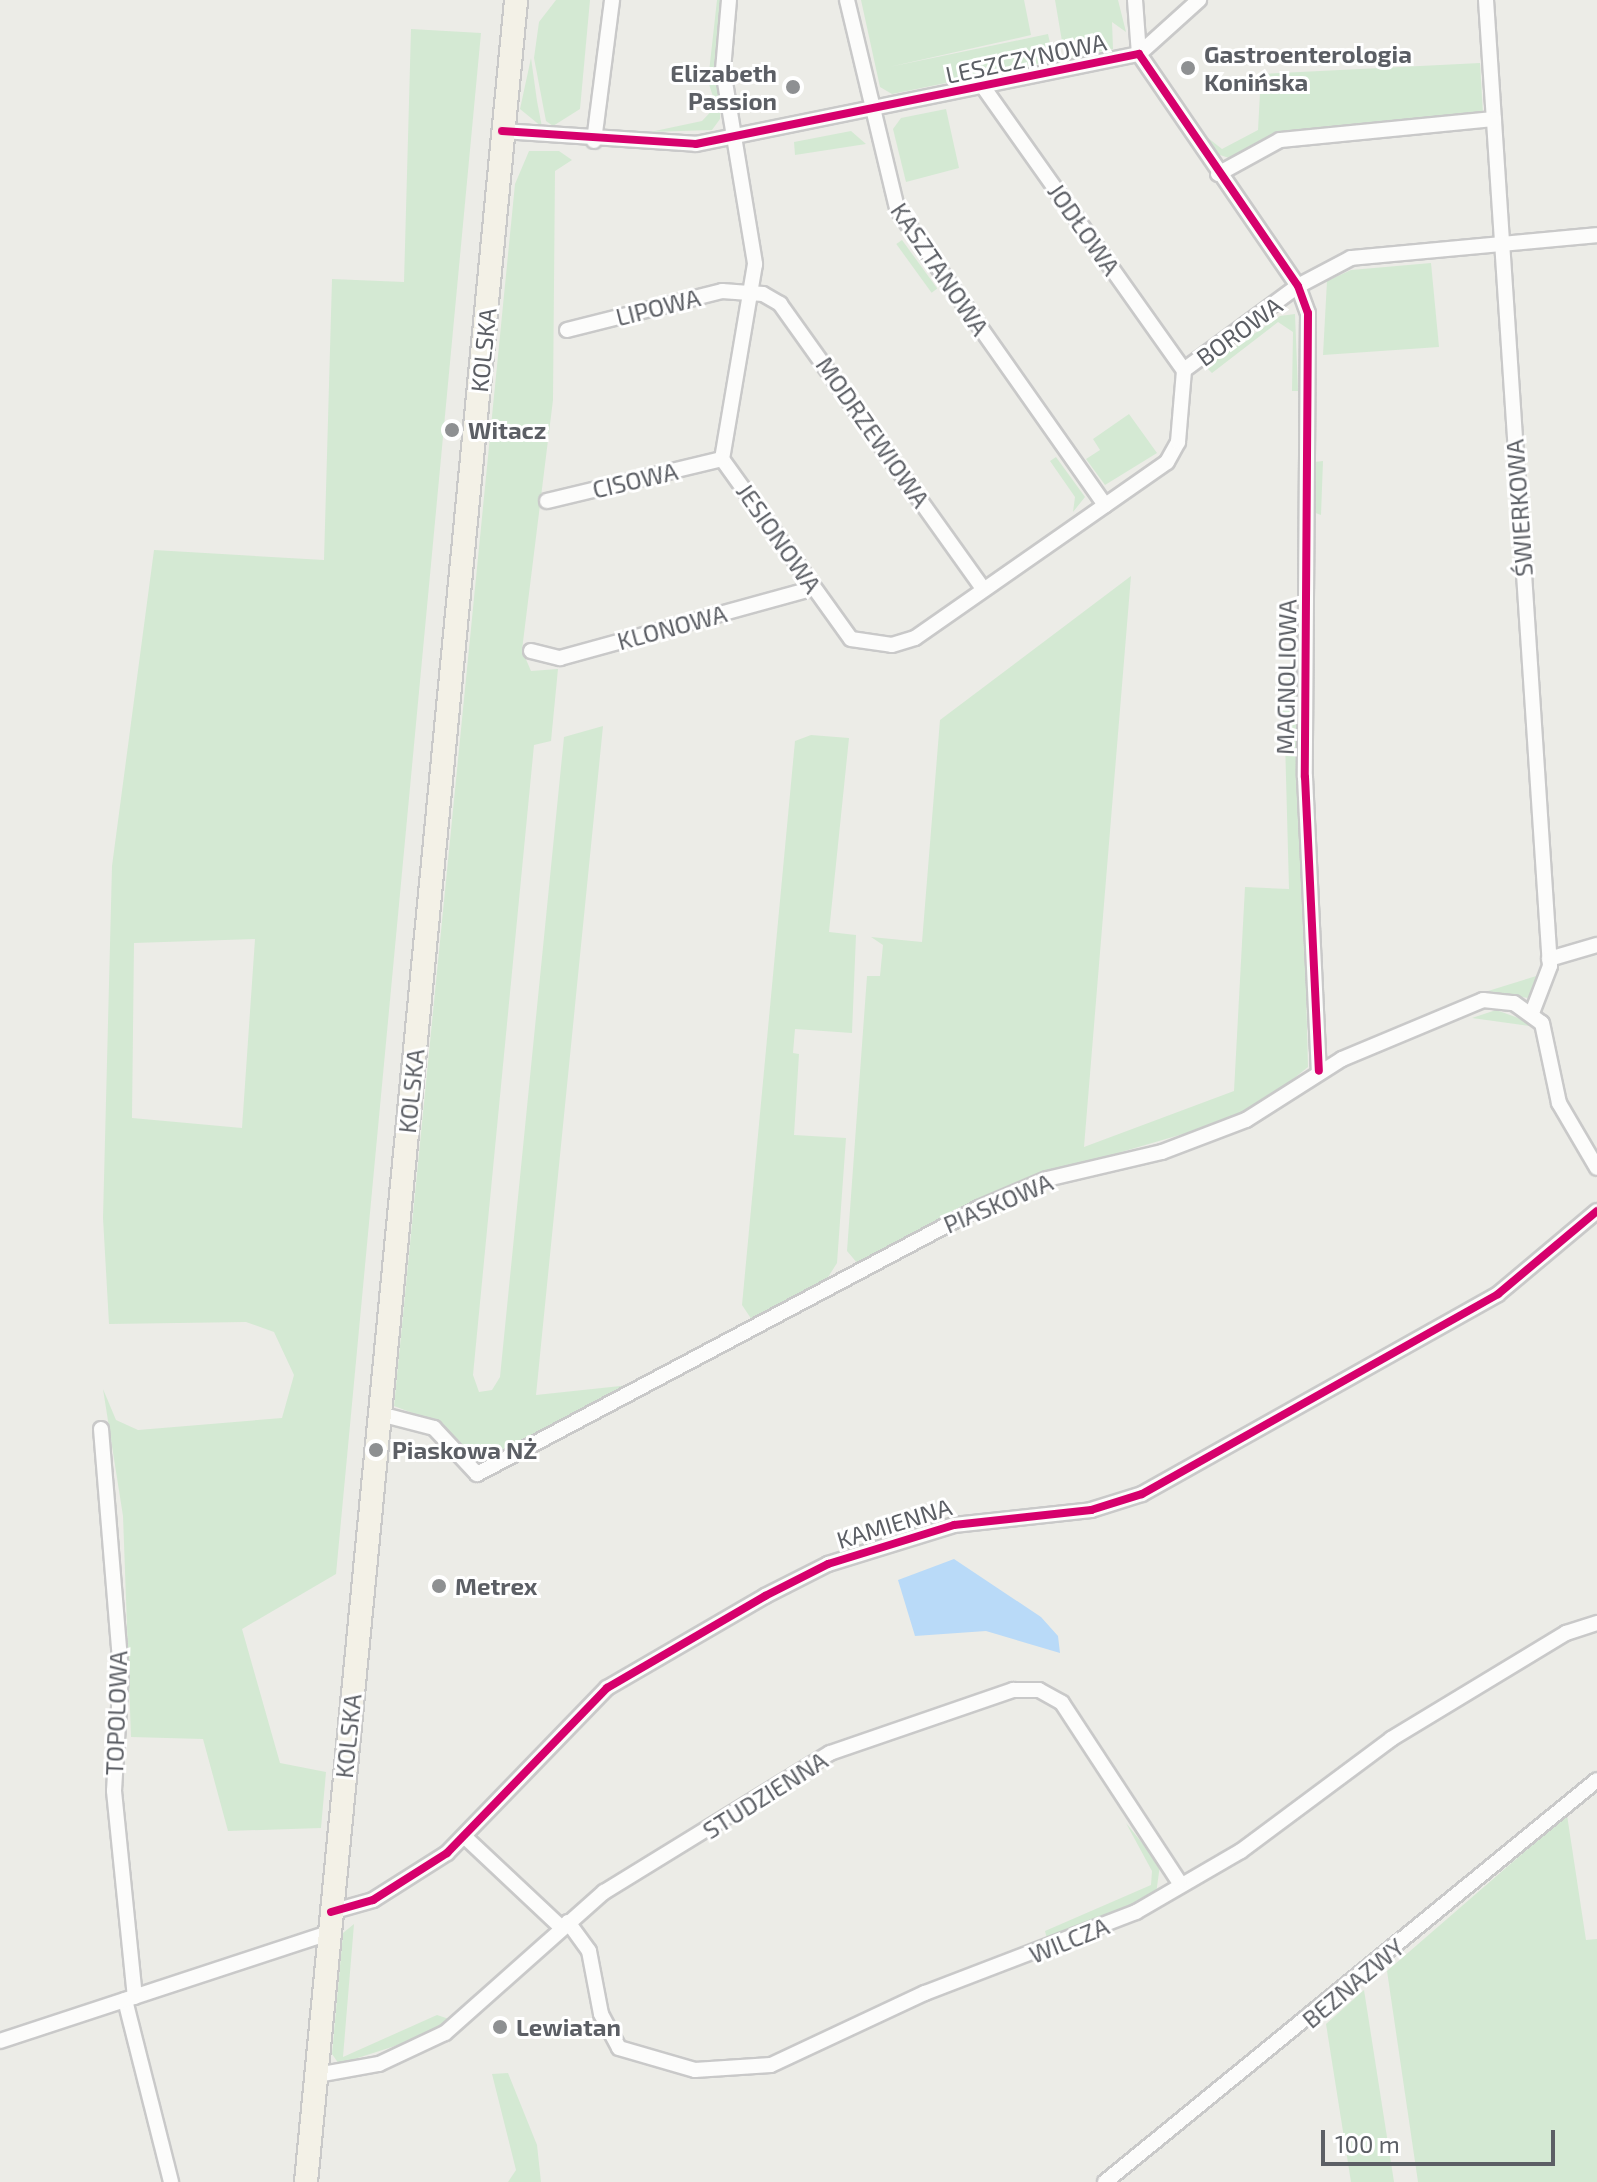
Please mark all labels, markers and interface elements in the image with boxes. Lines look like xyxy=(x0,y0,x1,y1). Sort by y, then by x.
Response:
street label: LESZCZYNOWA xyxy=(943,27,1109,89)
place label: Gastroenterologia Konińska xyxy=(1204,40,1412,96)
place label: Elizabeth Passion xyxy=(670,59,777,115)
marker: Gastroenterologia Konińska xyxy=(1179,59,1197,77)
marker: Elizabeth Passion xyxy=(784,78,802,96)
street label: JODŁOWA xyxy=(1042,178,1126,280)
street label: KASZTANOWA xyxy=(885,197,995,341)
street label: LIPOWA xyxy=(613,283,703,331)
street label: BOROWA xyxy=(1191,290,1287,372)
street label: KOLSKA xyxy=(464,306,502,394)
street label: MODRZEWIOWA xyxy=(810,351,936,513)
place label: Witacz xyxy=(468,416,546,444)
marker: Witacz xyxy=(443,421,461,439)
street label: ŚWIERKOWA xyxy=(1500,438,1538,578)
street label: CISOWA xyxy=(590,456,680,504)
street label: JESIONOWA xyxy=(731,478,827,598)
street label: KLONOWA xyxy=(614,599,730,655)
street label: MAGNOLIOWA xyxy=(1270,599,1302,755)
street label: KOLSKA xyxy=(392,1047,430,1135)
street label: PIASKOWA xyxy=(939,1167,1057,1239)
place label: Piaskowa NŻ xyxy=(392,1436,537,1464)
marker: Piaskowa NŻ xyxy=(367,1441,385,1459)
street label: KAMIENNA xyxy=(833,1492,955,1554)
place label: Metrex xyxy=(455,1572,537,1600)
marker: Metrex xyxy=(430,1577,448,1595)
street label: TOPOLOWA xyxy=(99,1650,133,1776)
street label: KOLSKA xyxy=(329,1692,367,1780)
street label: STUDZIENNA xyxy=(697,1745,833,1845)
street label: WILCZA xyxy=(1025,1911,1113,1969)
street label: BEZNAZWY xyxy=(1296,1932,1410,2034)
place label: Lewiatan xyxy=(516,2013,621,2041)
marker: Lewiatan xyxy=(491,2018,509,2036)
scale bar xyxy=(1325,2114,1559,2164)
text: 100 m xyxy=(1335,2129,1400,2158)

